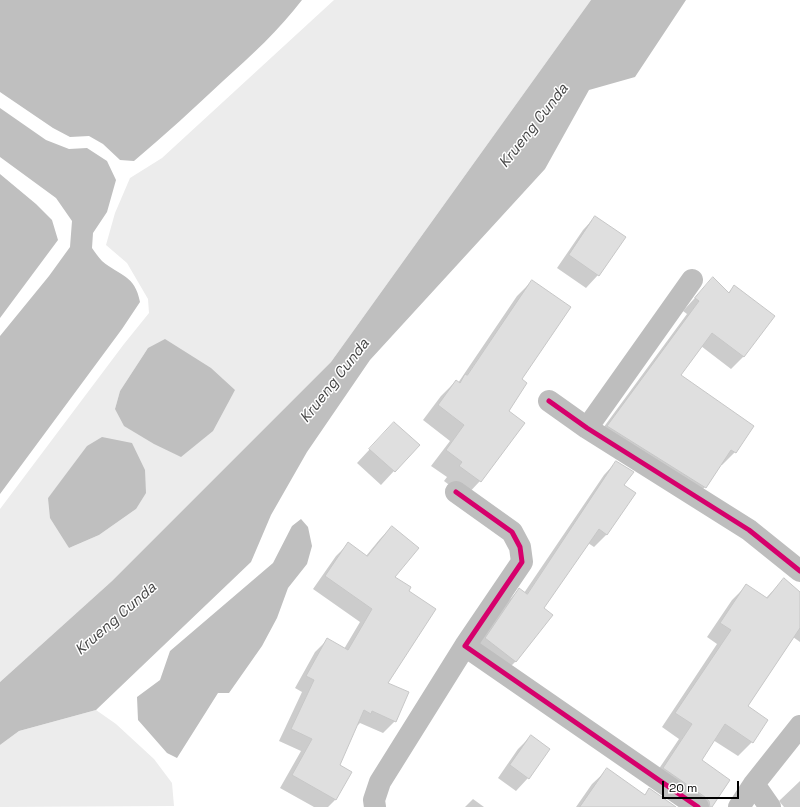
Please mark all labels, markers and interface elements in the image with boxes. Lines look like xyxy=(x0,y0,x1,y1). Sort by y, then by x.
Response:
water label: Krueng Cunda xyxy=(496,80,572,172)
water label: Krueng Cunda xyxy=(297,335,373,427)
water label: Krueng Cunda xyxy=(72,579,160,659)
scale bar xyxy=(664,773,741,799)
text: 20 m xyxy=(669,780,697,796)

